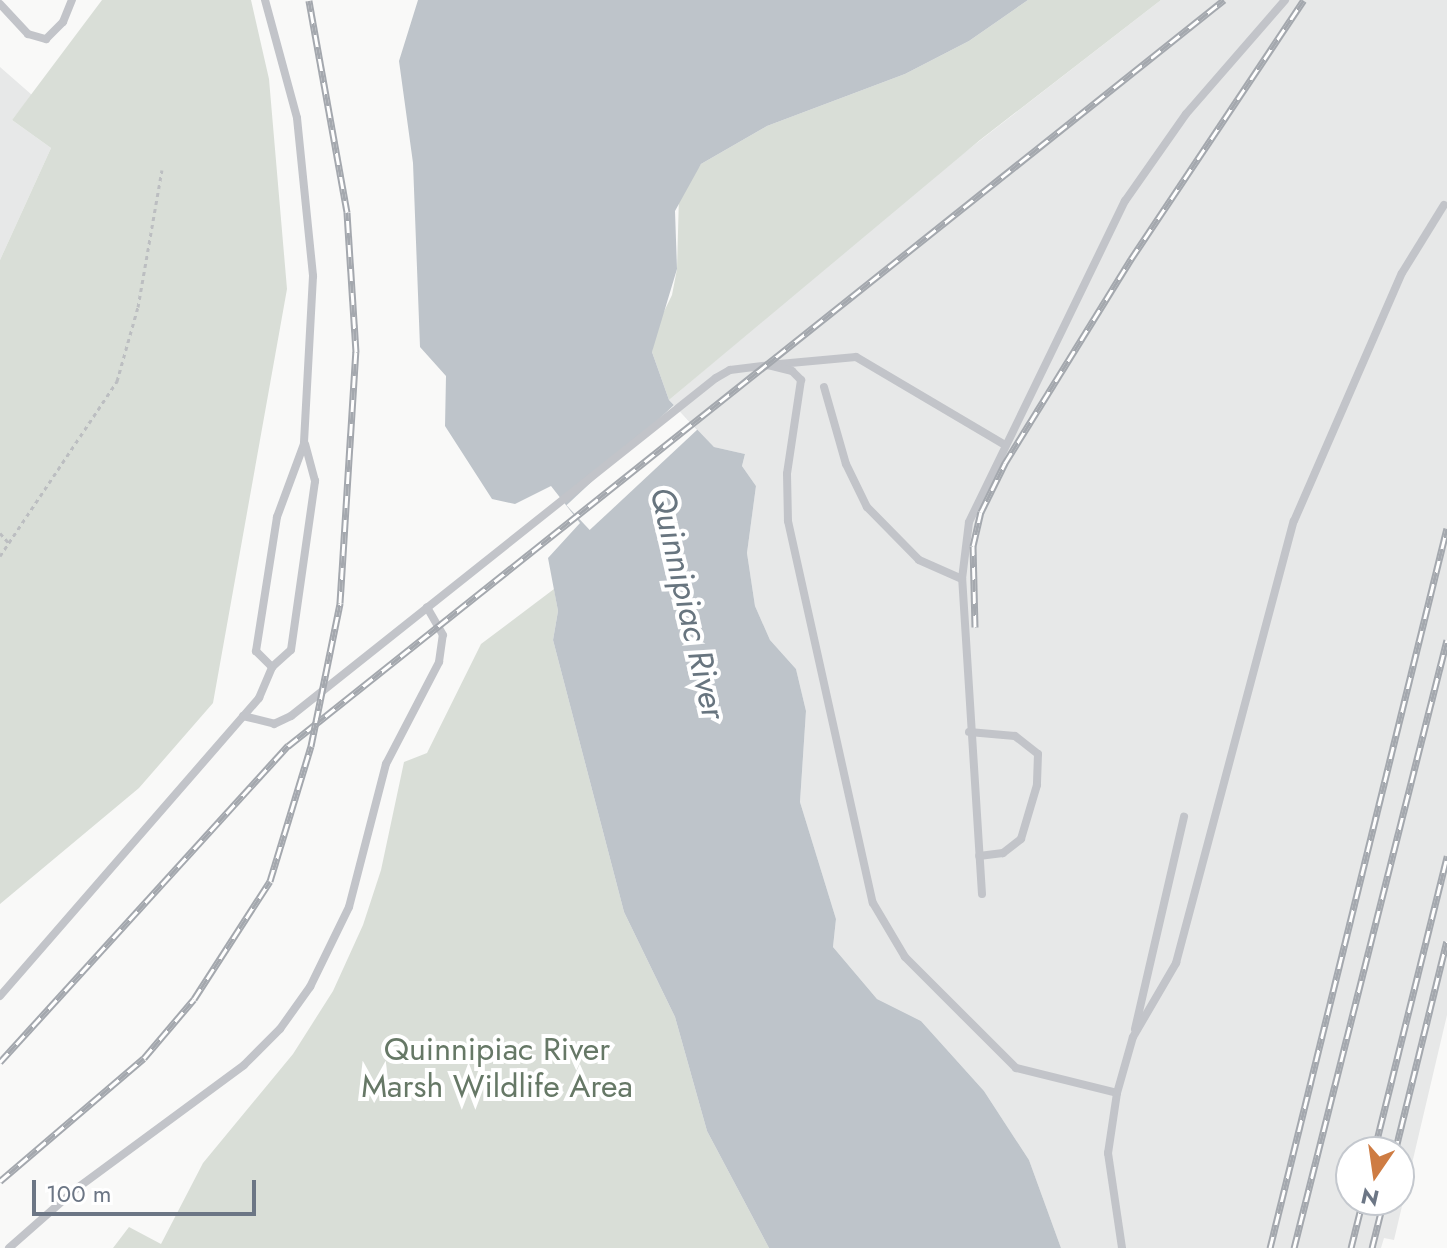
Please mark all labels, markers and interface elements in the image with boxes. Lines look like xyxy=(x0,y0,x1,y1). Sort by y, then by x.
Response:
water label: Quinnipiac River xyxy=(642,483,734,723)
park label: Quinnipiac River Marsh Wildlife Area xyxy=(361,1031,633,1106)
north arrow xyxy=(1335,1136,1415,1216)
scale bar xyxy=(36,1164,260,1214)
text: 100 m xyxy=(46,1176,112,1211)
text: N xyxy=(1358,1180,1382,1215)

